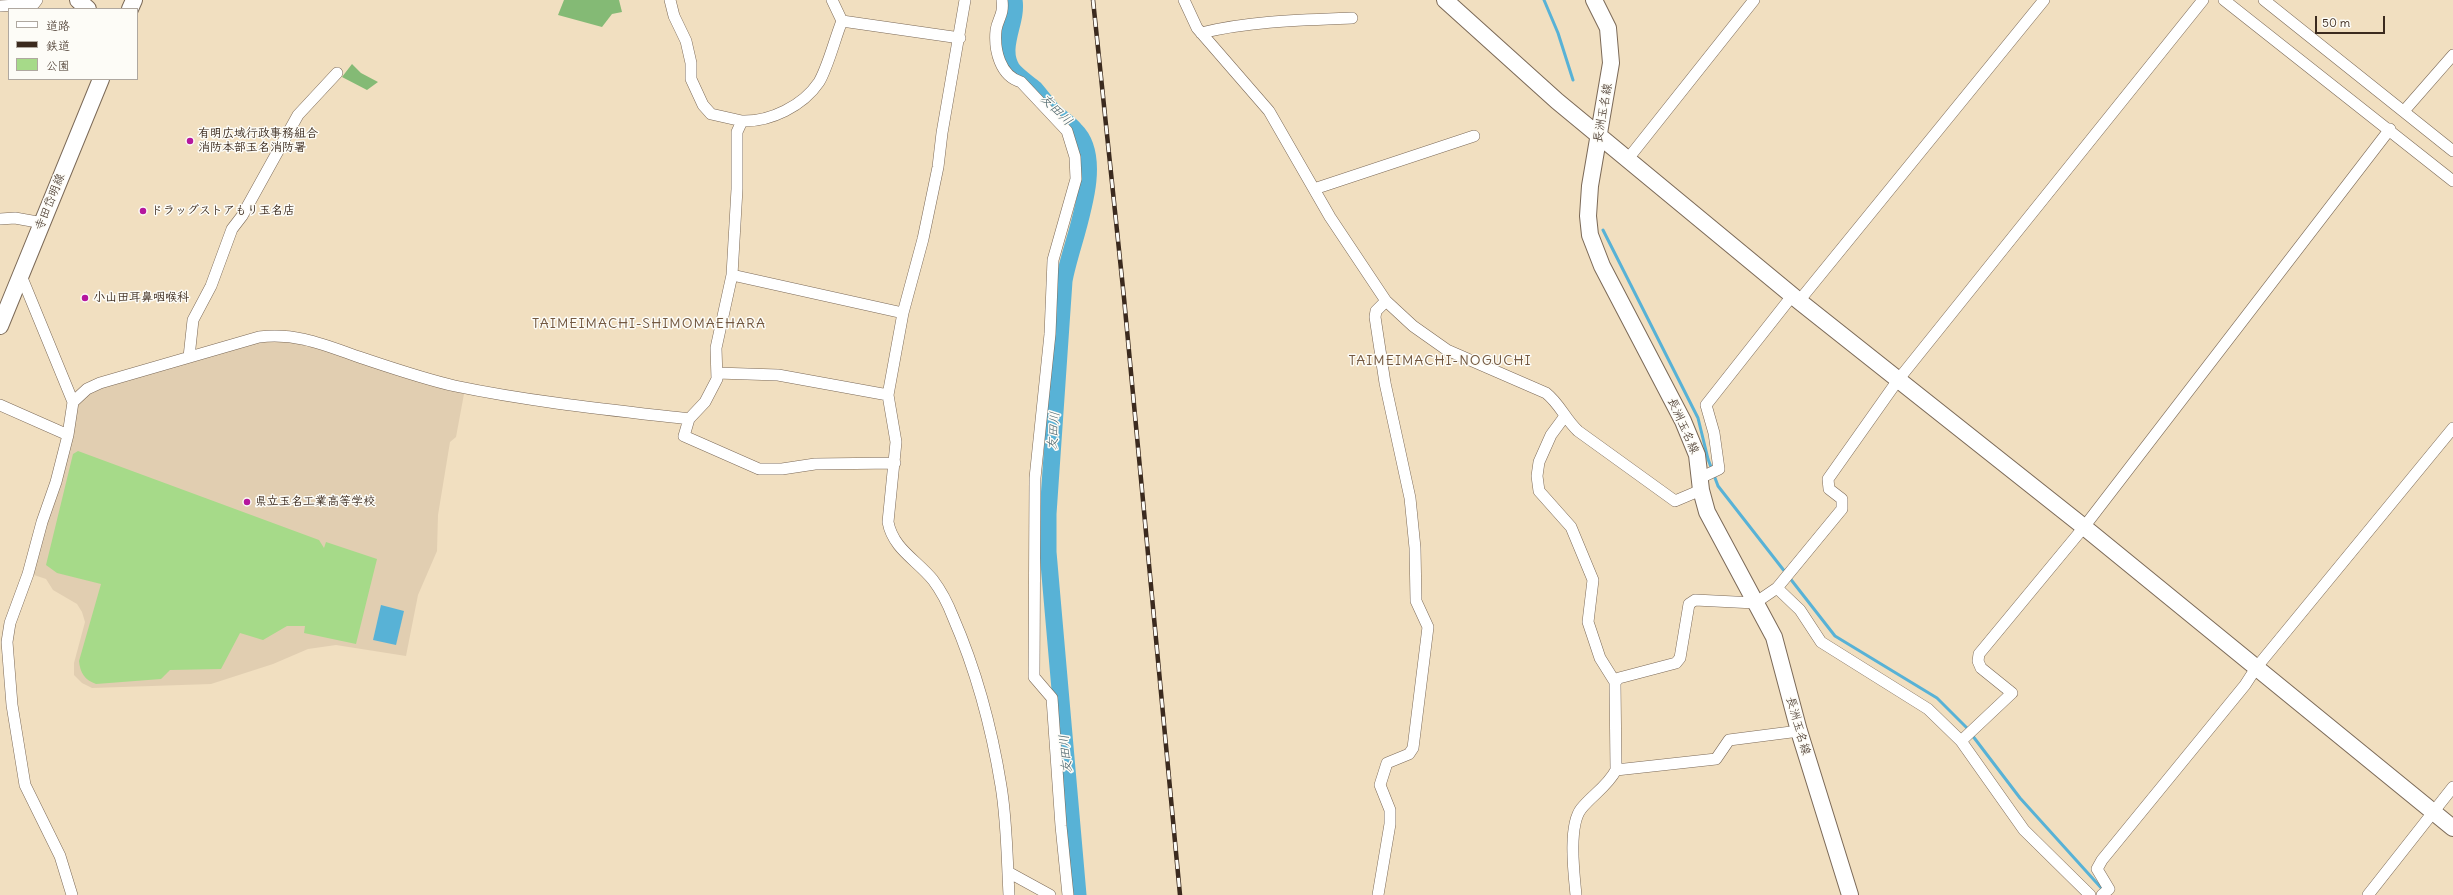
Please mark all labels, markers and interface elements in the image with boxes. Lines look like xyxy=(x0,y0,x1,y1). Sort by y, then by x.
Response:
legend xyxy=(8,8,138,80)
scale bar xyxy=(2317,8,2387,34)
text: 50 m xyxy=(2322,15,2350,30)
text: 道路 xyxy=(46,18,70,33)
text: 鉄道 xyxy=(46,38,70,53)
text: 公園 xyxy=(46,58,70,73)
street label: 長洲玉名線 xyxy=(1591,82,1615,144)
water label: 友田川 xyxy=(1037,91,1075,129)
place label: 有明広域行政事務組合 消防本部玉名消防署 xyxy=(198,127,318,155)
marker: 有明広域行政事務組合 消防本部玉名消防署 xyxy=(185,136,195,146)
street label: 寺田岱明線 xyxy=(32,171,68,233)
place label: ドラッグストアもり玉名店 xyxy=(151,204,295,218)
marker: ドラッグストアもり玉名店 xyxy=(138,206,148,216)
place label: 小山田耳鼻咽喉科 xyxy=(93,291,189,305)
marker: 小山田耳鼻咽喉科 xyxy=(80,293,90,303)
district label: TAIMEIMACHI-SHIMOMAEHARA xyxy=(532,316,766,332)
district label: TAIMEIMACHI-NOGUCHI xyxy=(1348,353,1532,369)
street label: 長洲玉名線 xyxy=(1664,396,1702,456)
water label: 友田川 xyxy=(1045,411,1063,451)
place label: 県立玉名工業高等学校 xyxy=(255,495,375,509)
marker: 県立玉名工業高等学校 xyxy=(242,497,252,507)
street label: 長洲玉名線 xyxy=(1783,695,1813,757)
water label: 友田川 xyxy=(1057,734,1075,774)

